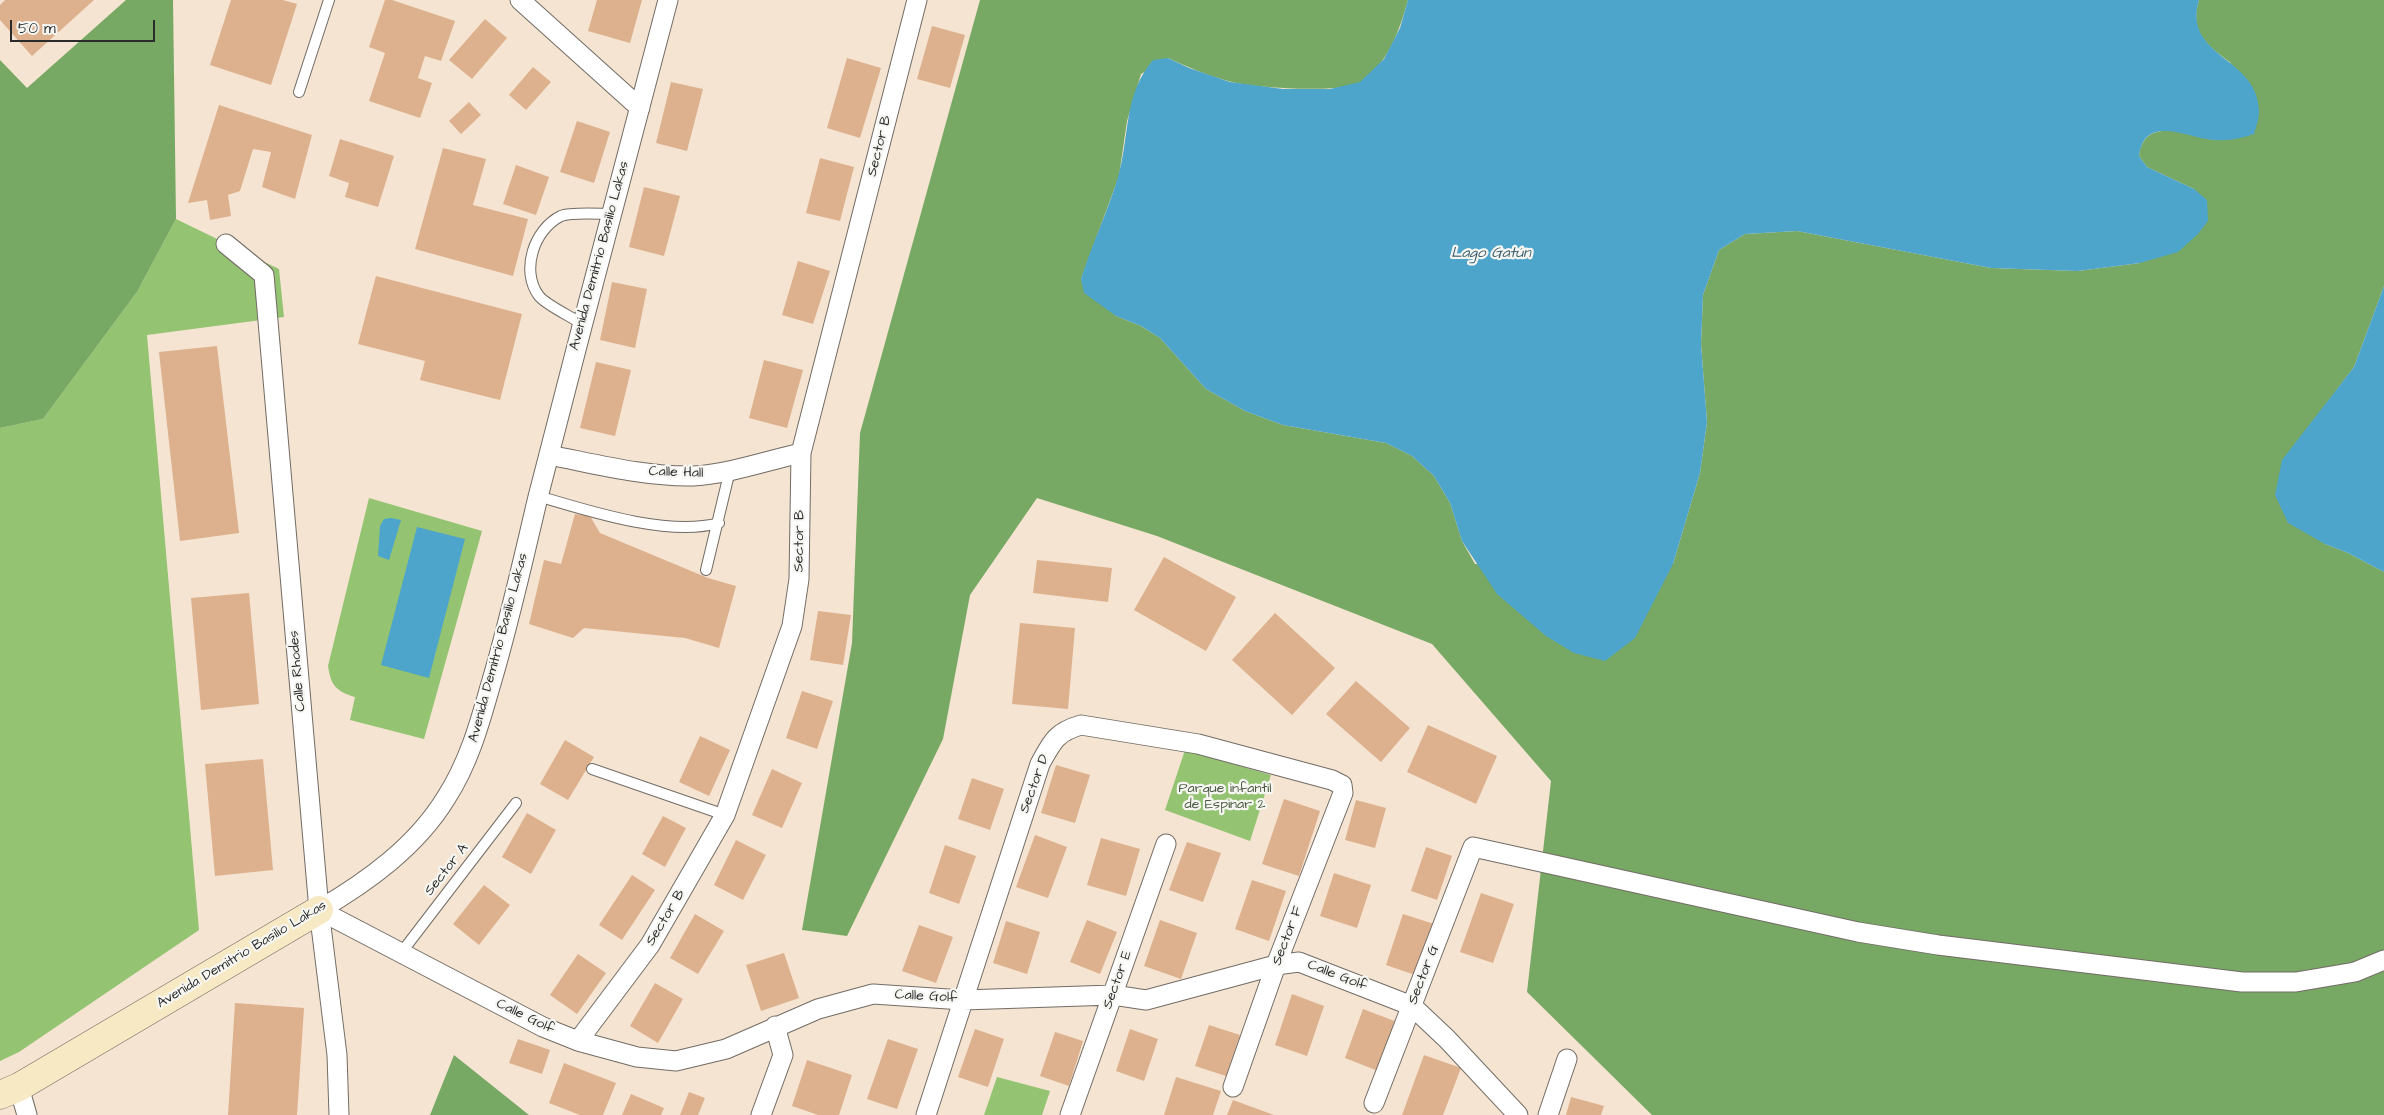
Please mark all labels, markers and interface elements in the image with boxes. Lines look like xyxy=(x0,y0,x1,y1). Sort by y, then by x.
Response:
scale bar xyxy=(12,10,158,42)
text: 50 m xyxy=(18,18,56,39)
street label: Sector B xyxy=(864,114,896,178)
street label: Avenida Demitrio Basilio Lakas xyxy=(567,160,633,352)
water label: Lago Gatún xyxy=(1451,245,1531,263)
street label: Calle Hall xyxy=(648,464,704,482)
street label: Sector B xyxy=(791,510,809,572)
street label: Avenida Demitrio Basilio Lakas xyxy=(466,552,532,744)
street label: Calle Rhodes xyxy=(286,630,310,712)
street label: Sector D xyxy=(1017,752,1053,816)
park label: Parque infantil de Espinar 2 xyxy=(1179,781,1271,814)
street label: Sector A xyxy=(422,841,472,899)
street label: Sector B xyxy=(643,887,689,949)
street label: Avenida Demitrio Basilio Lakas xyxy=(154,898,330,1012)
street label: Sector F xyxy=(1269,904,1307,968)
street label: Sector G xyxy=(1405,943,1443,1007)
street label: Sector E xyxy=(1100,949,1136,1011)
street label: Calle Golf xyxy=(1305,957,1369,995)
street label: Calle Golf xyxy=(894,987,958,1007)
street label: Calle Golf xyxy=(493,996,557,1038)

